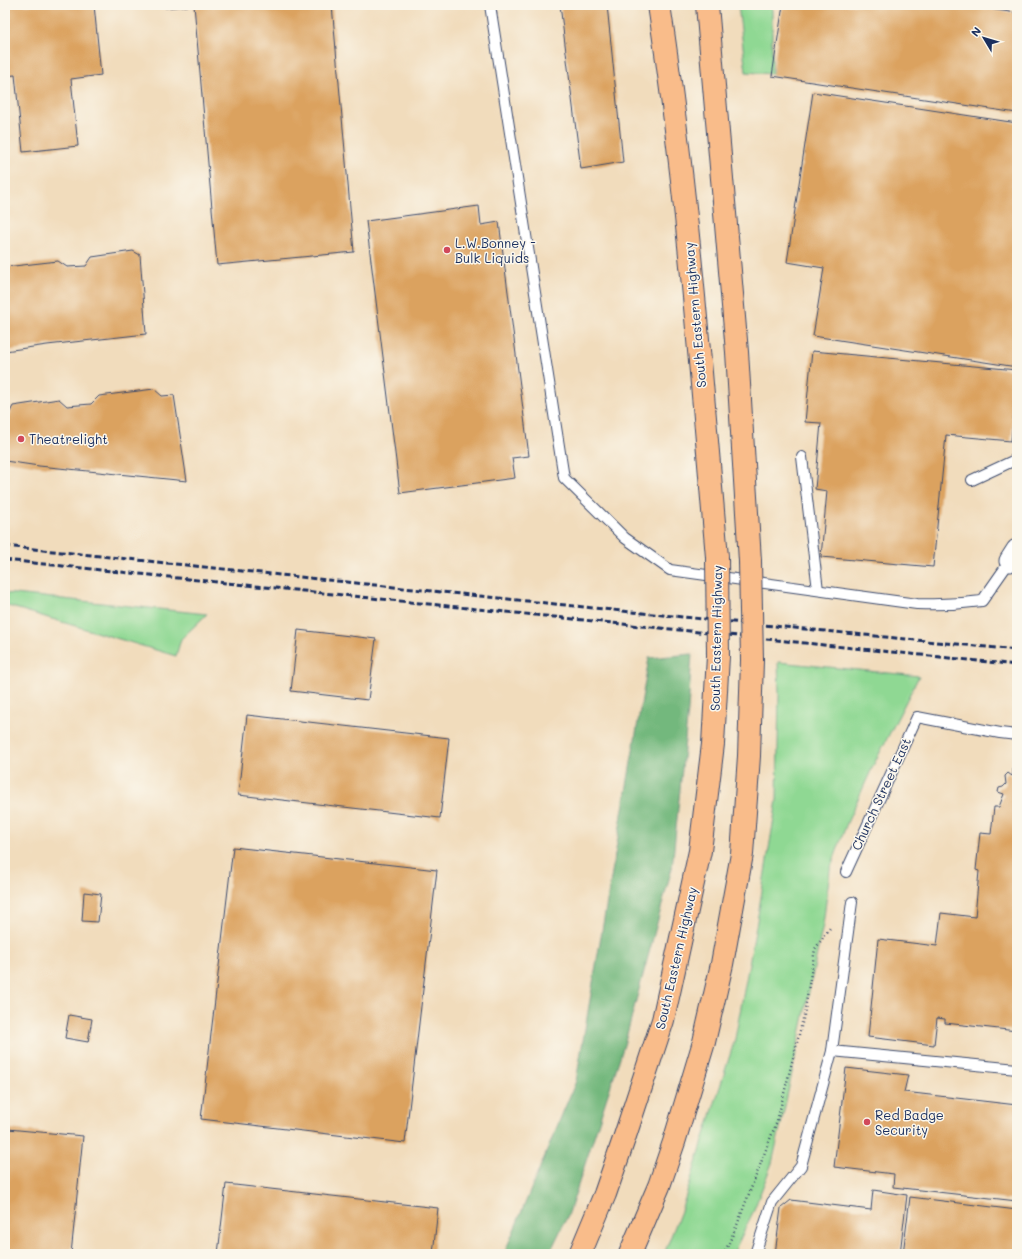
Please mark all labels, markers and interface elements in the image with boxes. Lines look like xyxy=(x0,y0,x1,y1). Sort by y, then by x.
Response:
north arrow xyxy=(964,18,1004,58)
text: N xyxy=(967,24,984,39)
place label: L.W.Bonney - Bulk Liquids xyxy=(455,234,536,266)
street label: South Eastern Highway xyxy=(680,241,709,388)
marker: L.W.Bonney - Bulk Liquids xyxy=(442,245,452,255)
place label: Theatrelight xyxy=(29,430,108,447)
marker: Theatrelight xyxy=(16,434,26,444)
street label: South Eastern Highway xyxy=(706,565,725,711)
street label: Church Street East xyxy=(847,734,914,853)
street label: South Eastern Highway xyxy=(651,885,700,1031)
place label: Red Badge Security xyxy=(875,1106,944,1138)
marker: Red Badge Security xyxy=(862,1117,872,1127)

